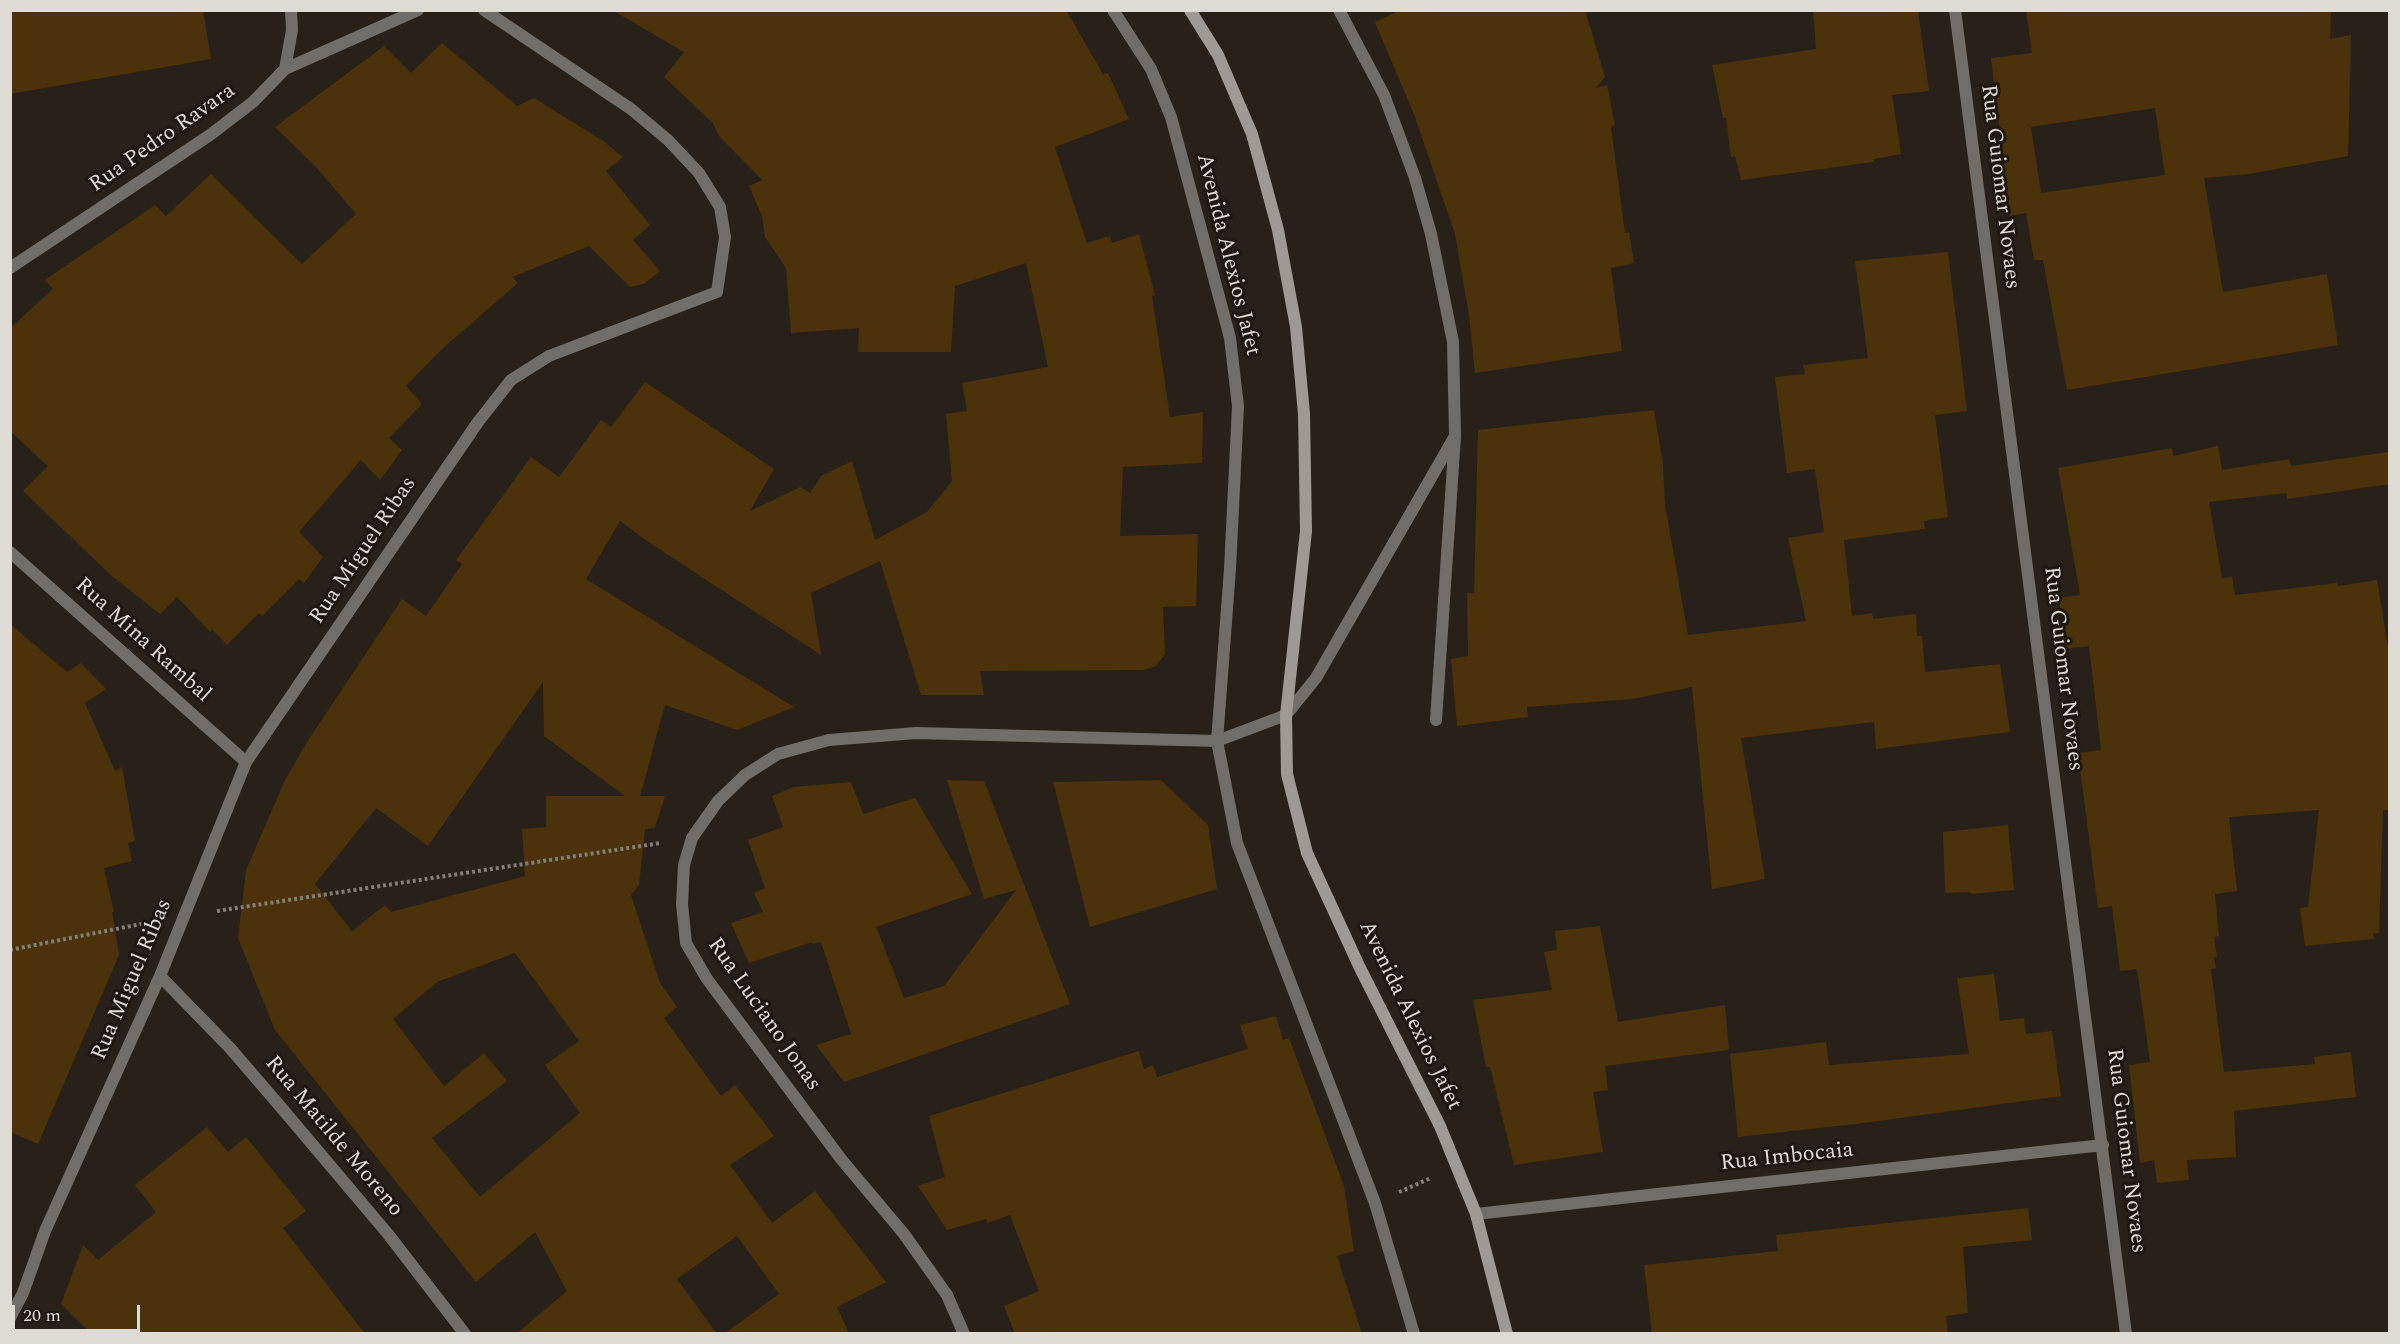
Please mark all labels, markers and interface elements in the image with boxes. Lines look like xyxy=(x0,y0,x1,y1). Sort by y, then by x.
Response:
street label: Rua Pedro Ravara xyxy=(85,79,241,199)
street label: Rua Guiomar Novaes xyxy=(1973,83,2025,291)
street label: Avenida Alexios Jafet xyxy=(1189,151,1265,359)
street label: Rua Miguel Ribas xyxy=(305,472,423,630)
street label: Rua Guiomar Novaes xyxy=(2036,565,2088,773)
street label: Rua Mina Rambal xyxy=(69,573,215,709)
street label: Rua Miguel Ribas xyxy=(87,896,179,1064)
street label: Avenida Alexios Jafet xyxy=(1352,917,1466,1115)
street label: Rua Luciano Jonas xyxy=(700,933,826,1097)
street label: Rua Guiomar Novaes xyxy=(2099,1047,2151,1255)
street label: Rua Matilde Moreno xyxy=(258,1051,408,1223)
street label: Rua Imbocaia xyxy=(1719,1138,1855,1178)
scale bar xyxy=(15,1293,142,1331)
text: 20 m xyxy=(23,1302,61,1329)

